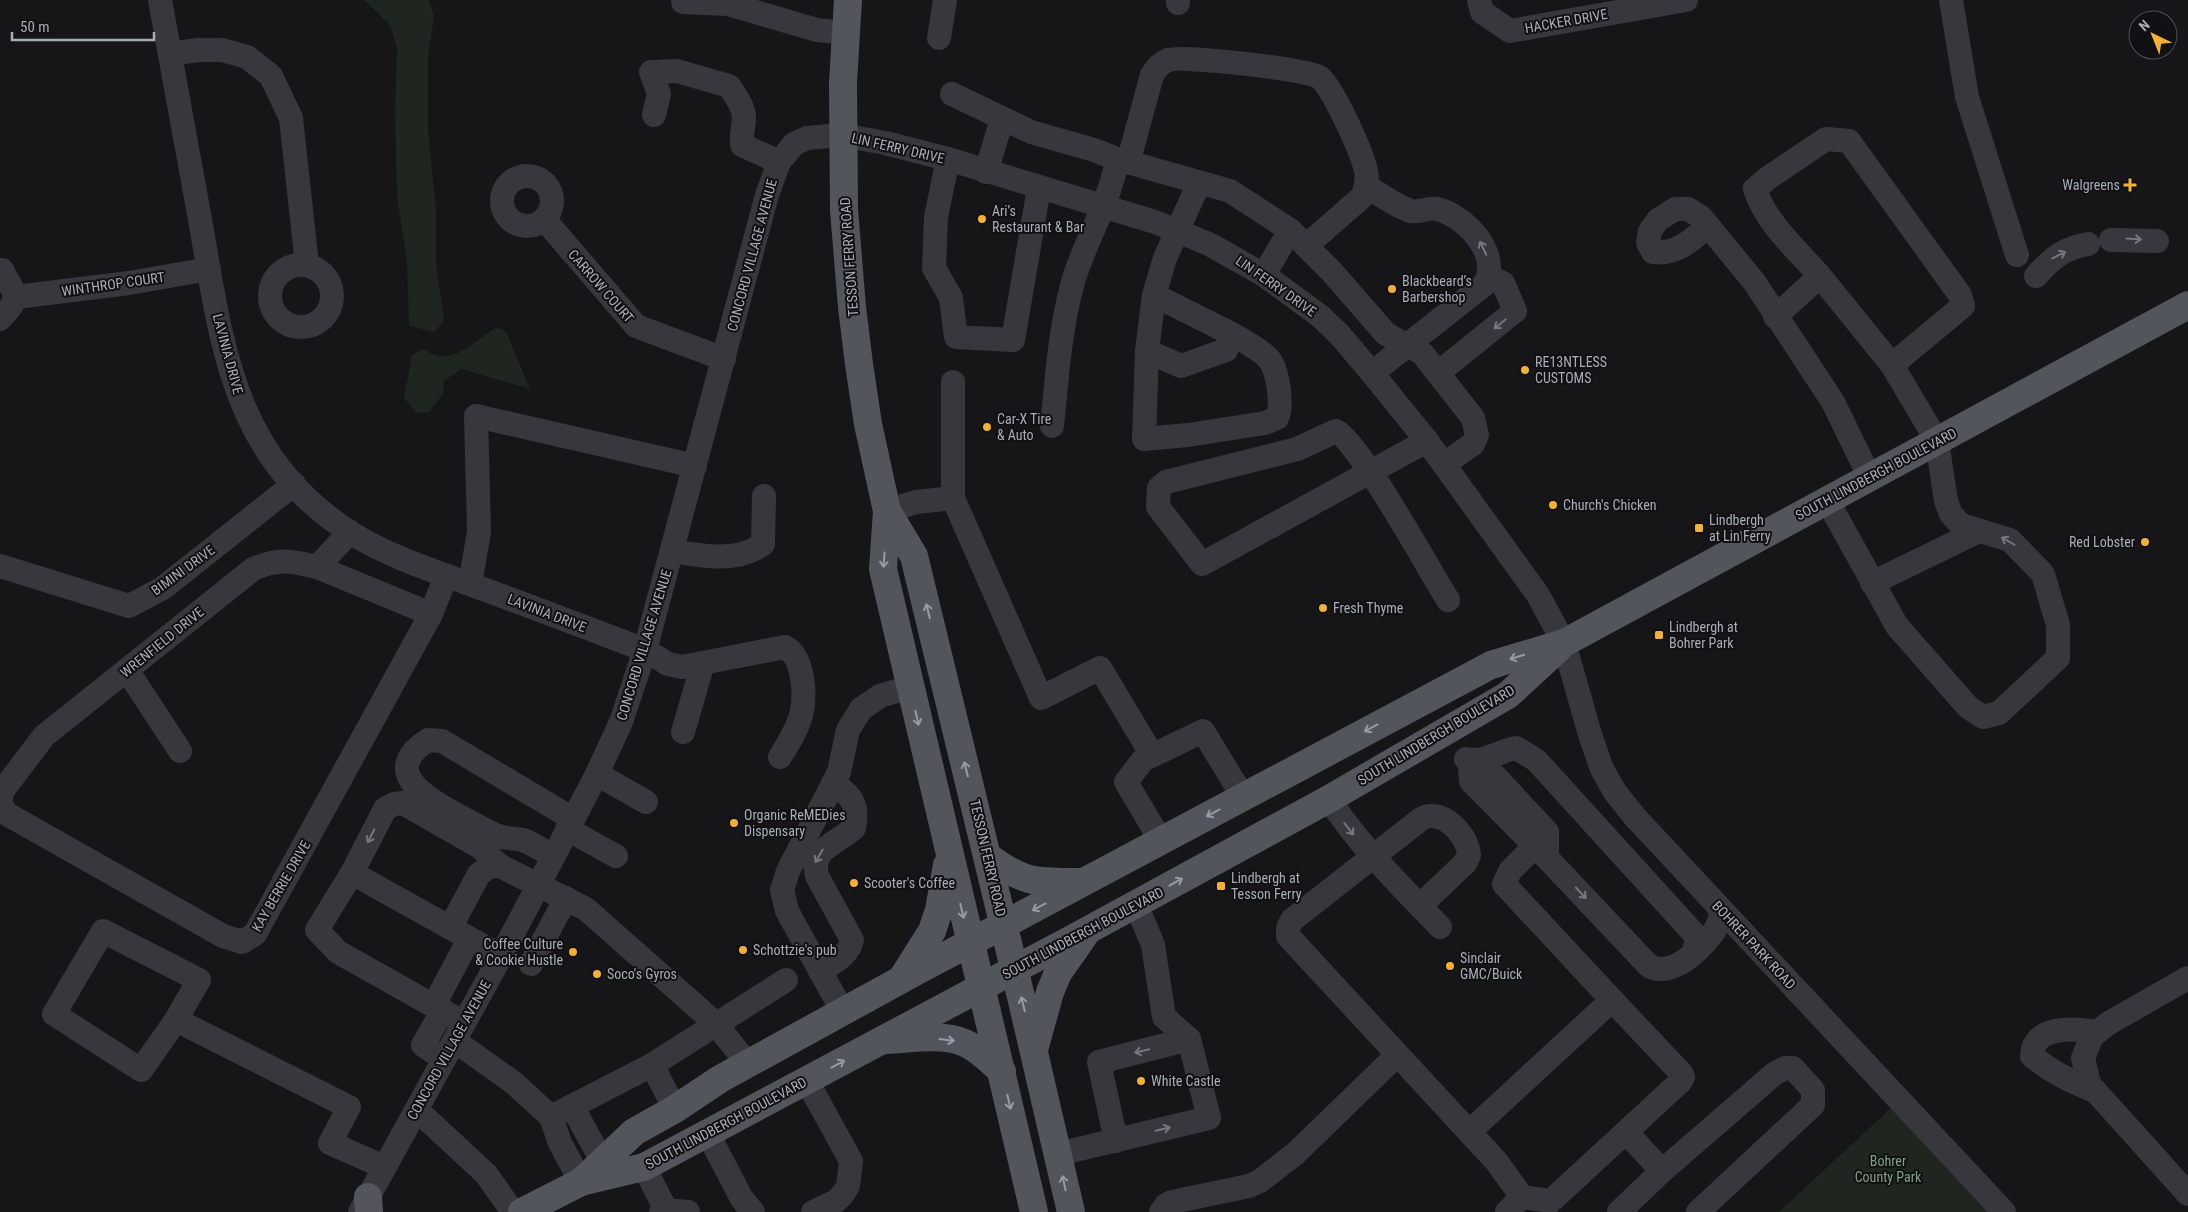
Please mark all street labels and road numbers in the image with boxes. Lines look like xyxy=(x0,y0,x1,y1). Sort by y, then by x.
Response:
street label: HACKER DRIVE xyxy=(1523,6,1609,36)
street label: LIN FERRY DRIVE xyxy=(850,130,946,166)
street label: CONCORD VILLAGE AVENUE xyxy=(724,177,780,333)
street label: TESSON FERRY ROAD xyxy=(837,197,861,317)
street label: CARROW COURT xyxy=(565,246,637,326)
street label: LIN FERRY DRIVE xyxy=(1233,252,1319,320)
street label: WINTHROP COURT xyxy=(60,269,166,299)
street label: LAVINIA DRIVE xyxy=(210,312,246,396)
street label: SOUTH LINDBERGH BOULEVARD xyxy=(1793,425,1959,523)
street label: BIMINI DRIVE xyxy=(148,542,218,598)
street label: CONCORD VILLAGE AVENUE xyxy=(613,568,675,722)
street label: LAVINIA DRIVE xyxy=(505,591,589,635)
street label: WRENFIELD DRIVE xyxy=(117,604,207,680)
street label: SOUTH LINDBERGH BOULEVARD xyxy=(1355,682,1517,788)
street label: TESSON FERRY ROAD xyxy=(967,798,1009,918)
street label: KAY BERRIE DRIVE xyxy=(248,838,314,934)
street label: SOUTH LINDBERGH BOULEVARD xyxy=(1000,884,1166,982)
street label: BOHRER PARK ROAD xyxy=(1709,898,1799,992)
street label: CONCORD VILLAGE AVENUE xyxy=(404,977,494,1123)
street label: SOUTH LINDBERGH BOULEVARD xyxy=(643,1074,809,1172)

